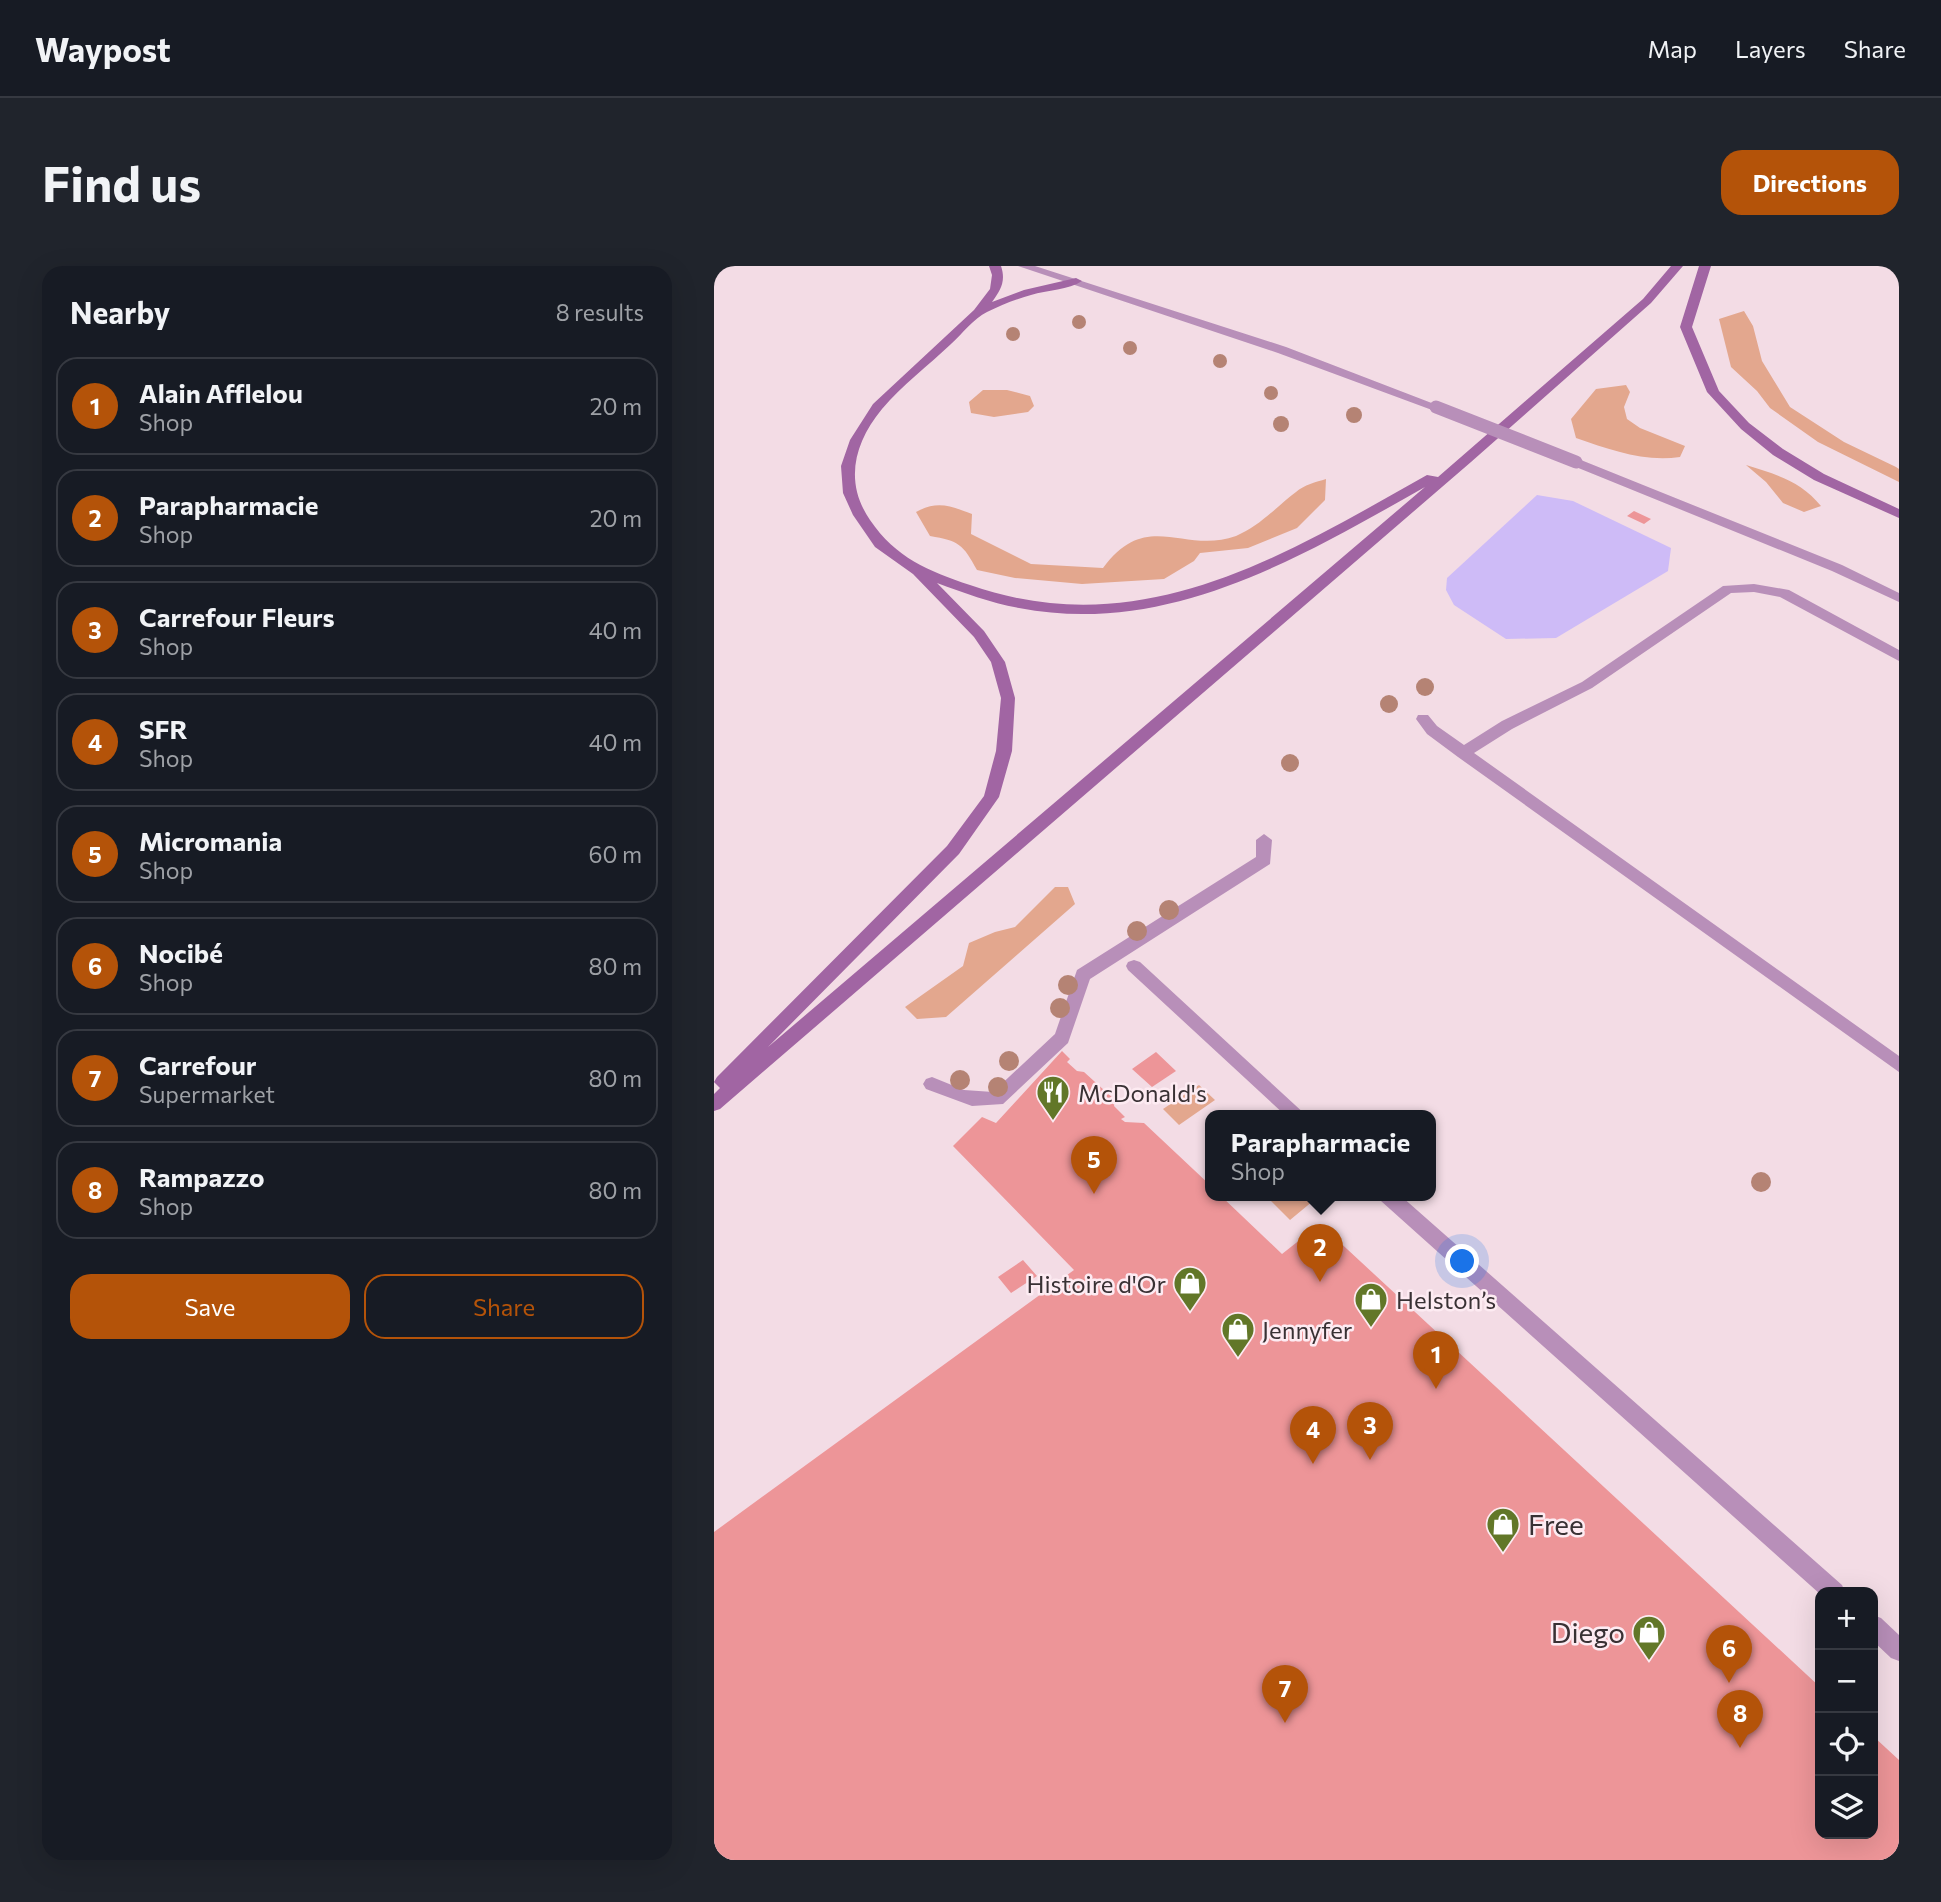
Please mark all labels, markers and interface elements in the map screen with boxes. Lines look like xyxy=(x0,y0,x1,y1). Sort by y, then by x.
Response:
text: Waypost xyxy=(35,28,171,69)
text: Map xyxy=(1648,34,1697,63)
text: Layers xyxy=(1735,34,1806,63)
text: Share xyxy=(1844,34,1906,63)
button: Directions xyxy=(1721,150,1899,215)
text: Find us xyxy=(42,152,201,212)
text: Nearby xyxy=(70,293,170,330)
text: 8 results xyxy=(556,298,644,326)
text: Alain Afflelou xyxy=(139,377,303,408)
text: 1 xyxy=(90,392,100,420)
text: 20 m xyxy=(590,392,642,420)
text: Shop xyxy=(139,408,193,436)
text: Parapharmacie xyxy=(139,489,319,520)
text: 2 xyxy=(88,504,102,532)
text: 20 m xyxy=(590,504,642,532)
text: Shop xyxy=(139,520,193,548)
text: Carrefour Fleurs xyxy=(139,601,335,632)
text: 3 xyxy=(88,616,102,644)
text: 40 m xyxy=(589,616,642,644)
text: Shop xyxy=(139,632,193,660)
text: SFR xyxy=(139,713,188,744)
text: 4 xyxy=(88,728,102,756)
text: 40 m xyxy=(589,728,642,756)
text: Shop xyxy=(139,744,193,772)
text: Micromania xyxy=(139,825,282,856)
text: 5 xyxy=(88,840,102,868)
text: 60 m xyxy=(589,840,642,868)
text: Shop xyxy=(139,856,193,884)
text: Nocibé xyxy=(139,937,223,968)
text: 6 xyxy=(88,952,102,980)
text: 80 m xyxy=(589,952,642,980)
text: Shop xyxy=(139,968,193,996)
text: Carrefour xyxy=(139,1049,256,1080)
text: 7 xyxy=(89,1064,101,1092)
text: 80 m xyxy=(589,1064,642,1092)
restaurant icon: McDonald's xyxy=(1034,1073,1072,1122)
place label: McDonald's xyxy=(1078,1078,1207,1107)
text: Supermarket xyxy=(139,1080,275,1108)
popup xyxy=(1205,1110,1436,1201)
text: Parapharmacie xyxy=(1231,1126,1410,1157)
pin: 5 xyxy=(1071,1136,1117,1194)
text: Shop xyxy=(1231,1157,1285,1185)
text: Rampazzo xyxy=(139,1161,265,1192)
text: 8 xyxy=(88,1176,102,1204)
text: 80 m xyxy=(589,1176,642,1204)
text: Shop xyxy=(139,1192,193,1220)
pin: 2 xyxy=(1297,1224,1343,1282)
your location xyxy=(1445,1244,1479,1278)
shop icon: Histoire d'Or xyxy=(1171,1264,1209,1313)
place label: Histoire d'Or xyxy=(1026,1269,1166,1298)
button: Save xyxy=(70,1274,350,1339)
button: Share xyxy=(364,1274,644,1339)
shop icon: Helston’s xyxy=(1352,1280,1390,1329)
place label: Helston’s xyxy=(1396,1285,1496,1314)
shop icon: Jennyfer xyxy=(1219,1310,1257,1359)
place label: Jennyfer xyxy=(1262,1315,1353,1344)
pin: 1 xyxy=(1413,1331,1459,1389)
pin: 3 xyxy=(1347,1402,1393,1460)
pin: 4 xyxy=(1290,1406,1336,1464)
shop icon: Free xyxy=(1484,1505,1522,1554)
place label: Free xyxy=(1528,1507,1584,1541)
map controls xyxy=(1815,1587,1878,1839)
button: + xyxy=(1815,1587,1878,1650)
shop icon: Diego xyxy=(1630,1613,1668,1662)
place label: Diego xyxy=(1551,1615,1625,1649)
pin: 6 xyxy=(1706,1625,1752,1683)
button: − xyxy=(1815,1650,1878,1713)
pin: 7 xyxy=(1262,1665,1308,1723)
pin: 8 xyxy=(1717,1690,1763,1748)
button: locate xyxy=(1815,1713,1878,1776)
button: layers xyxy=(1815,1776,1878,1839)

